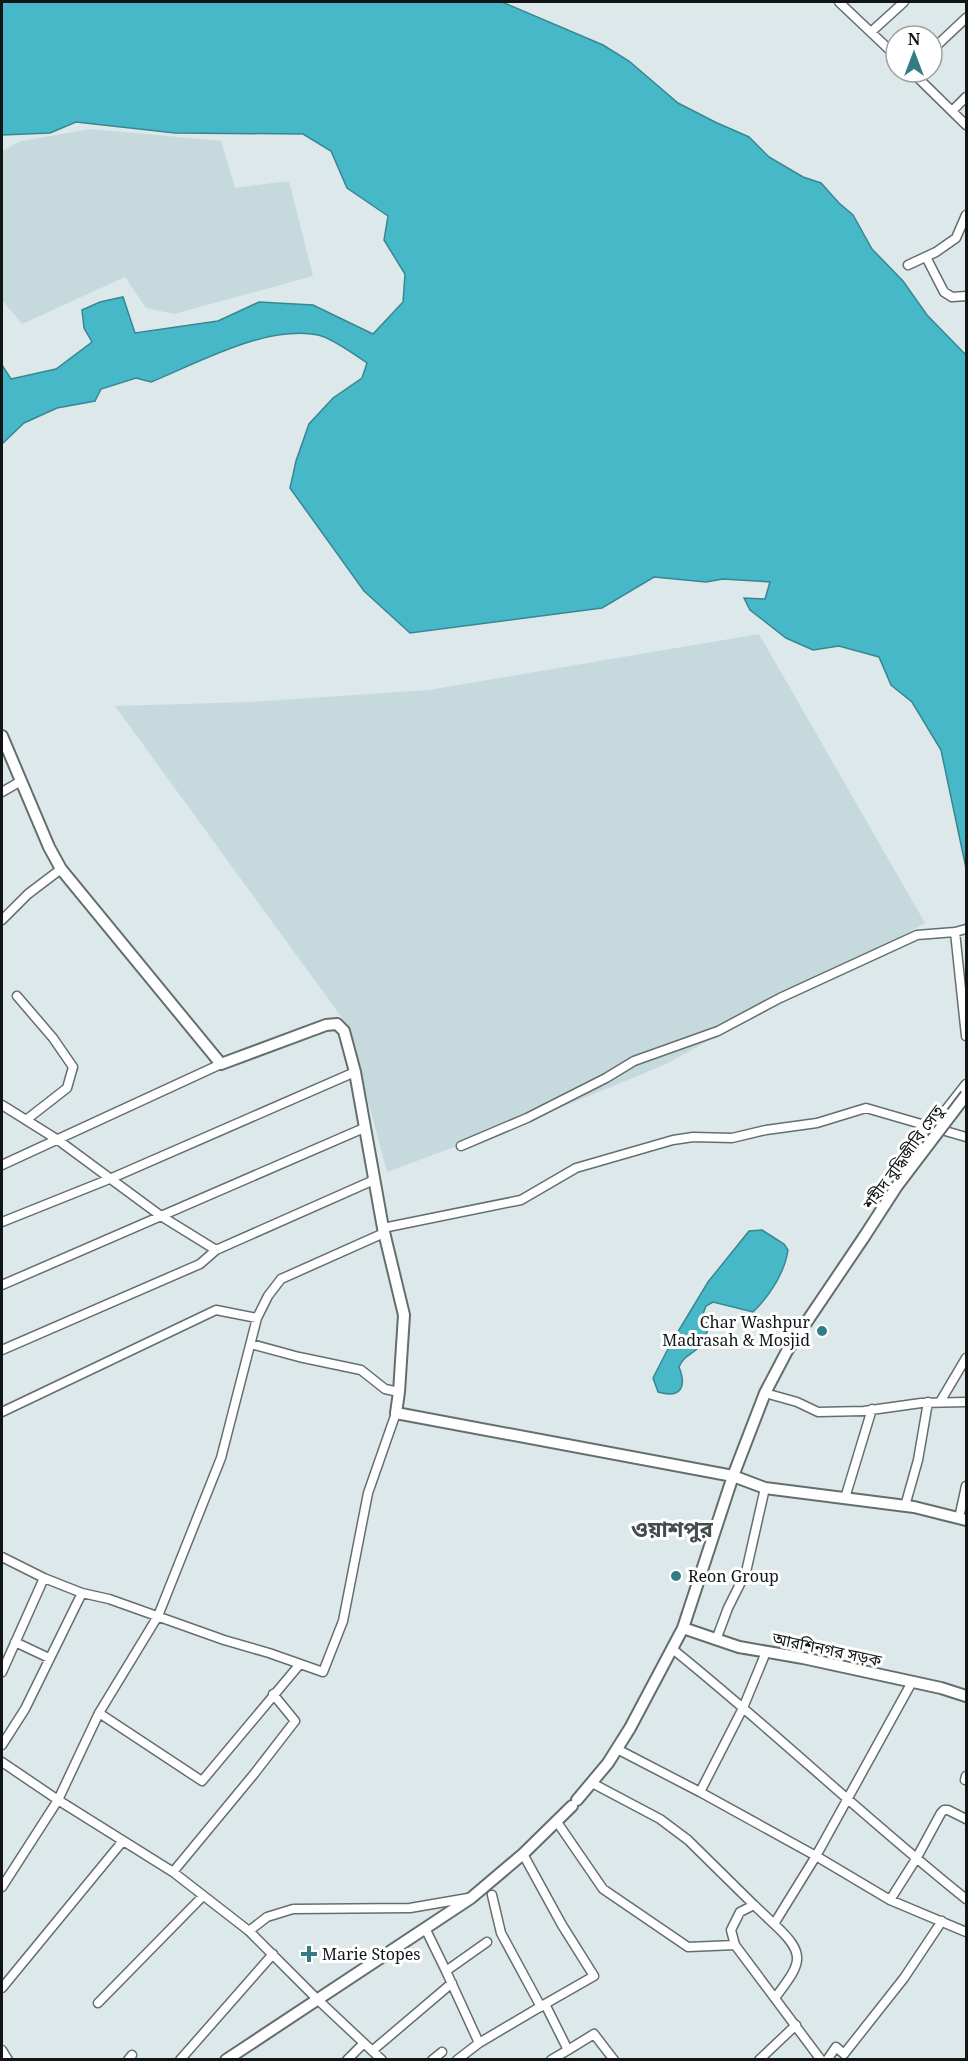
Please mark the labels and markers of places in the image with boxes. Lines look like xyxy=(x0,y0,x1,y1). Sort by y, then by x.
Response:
place label: Char Washpur Madrasah & Mosjid xyxy=(662,1311,810,1351)
marker: Char Washpur Madrasah & Mosjid xyxy=(815,1324,829,1338)
place label: Reon Group xyxy=(688,1565,779,1587)
marker: Reon Group xyxy=(669,1569,683,1583)
place label: Marie Stopes xyxy=(322,1943,421,1965)
marker: Marie Stopes xyxy=(300,1945,318,1963)

